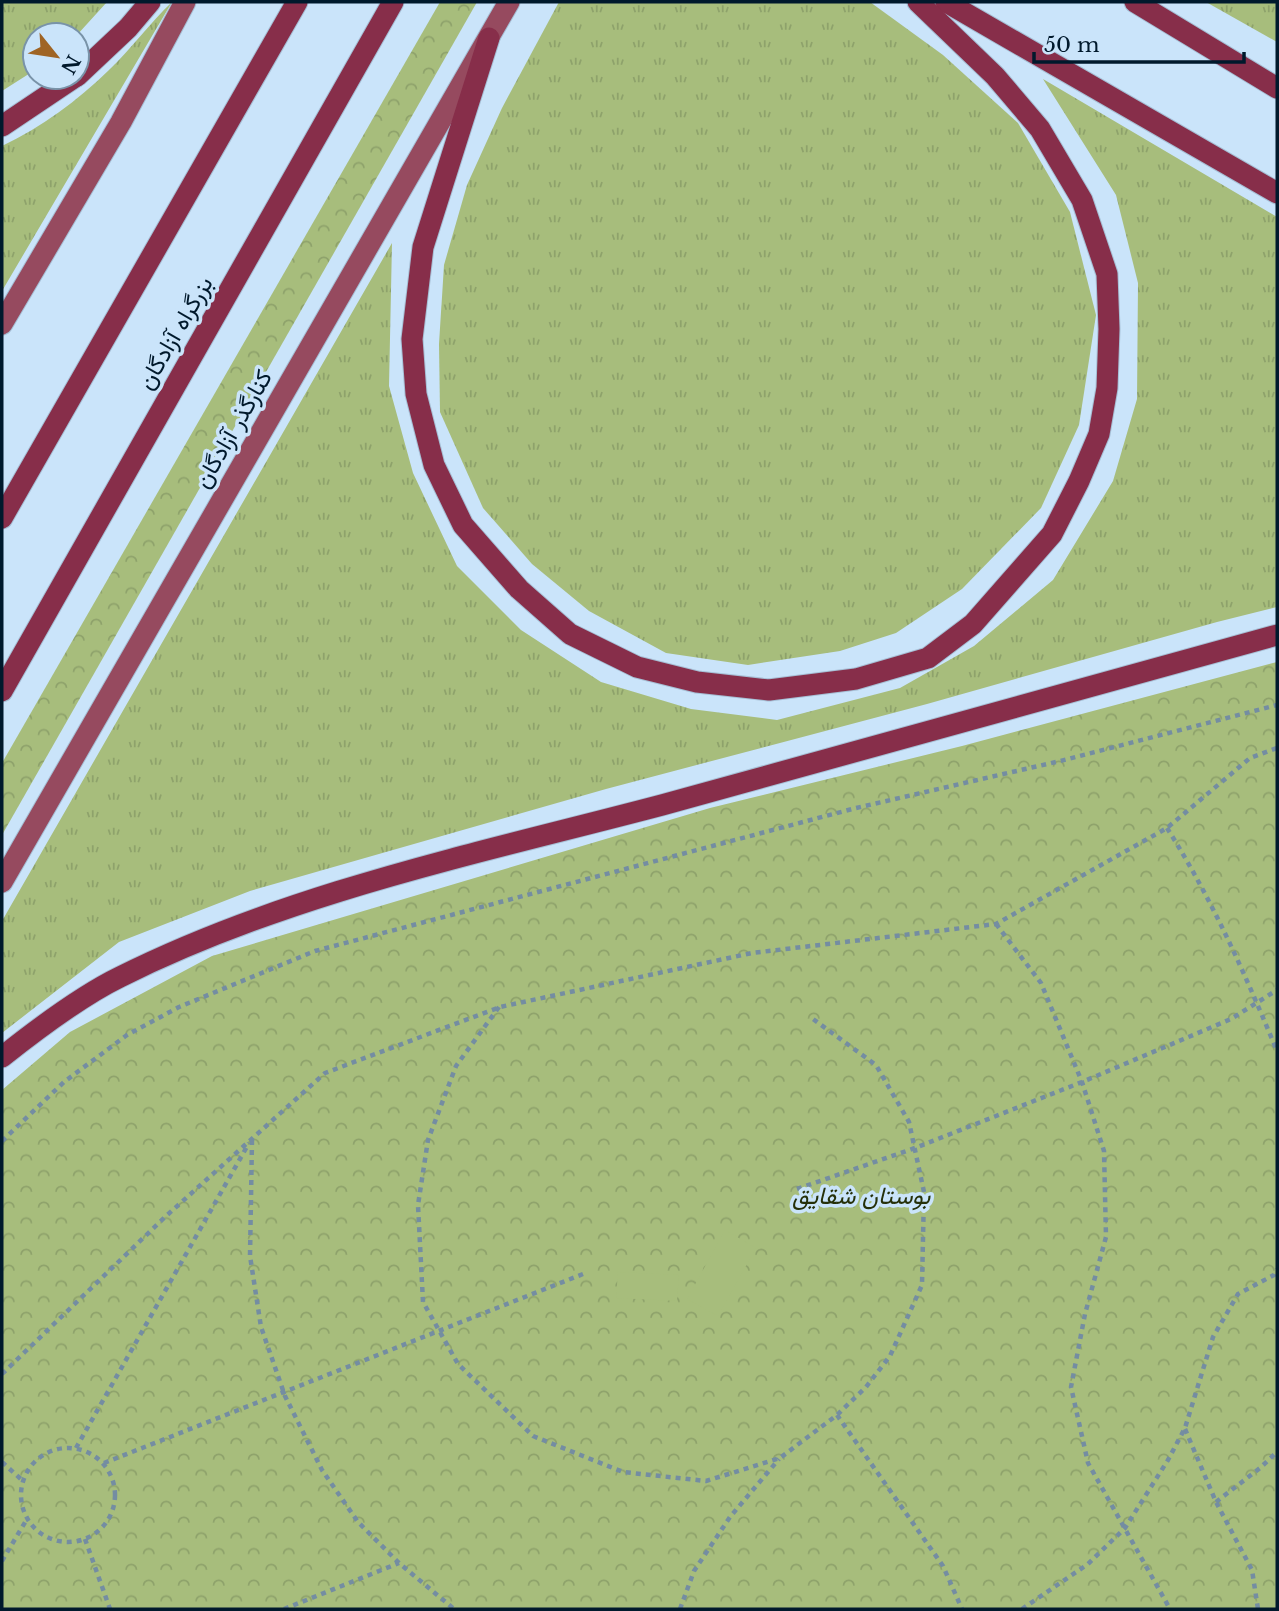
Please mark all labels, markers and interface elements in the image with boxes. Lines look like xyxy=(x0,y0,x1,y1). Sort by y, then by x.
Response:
north arrow xyxy=(21,21,91,91)
scale bar xyxy=(1034,21,1244,65)
text: 50 m xyxy=(1044,32,1100,58)
text: N xyxy=(56,51,85,78)
street label: بزرگراه آزادگان xyxy=(131,271,219,395)
street label: کنارگذر آزادگان xyxy=(187,365,279,493)
park label: بوستان شقایق xyxy=(792,1181,931,1211)

